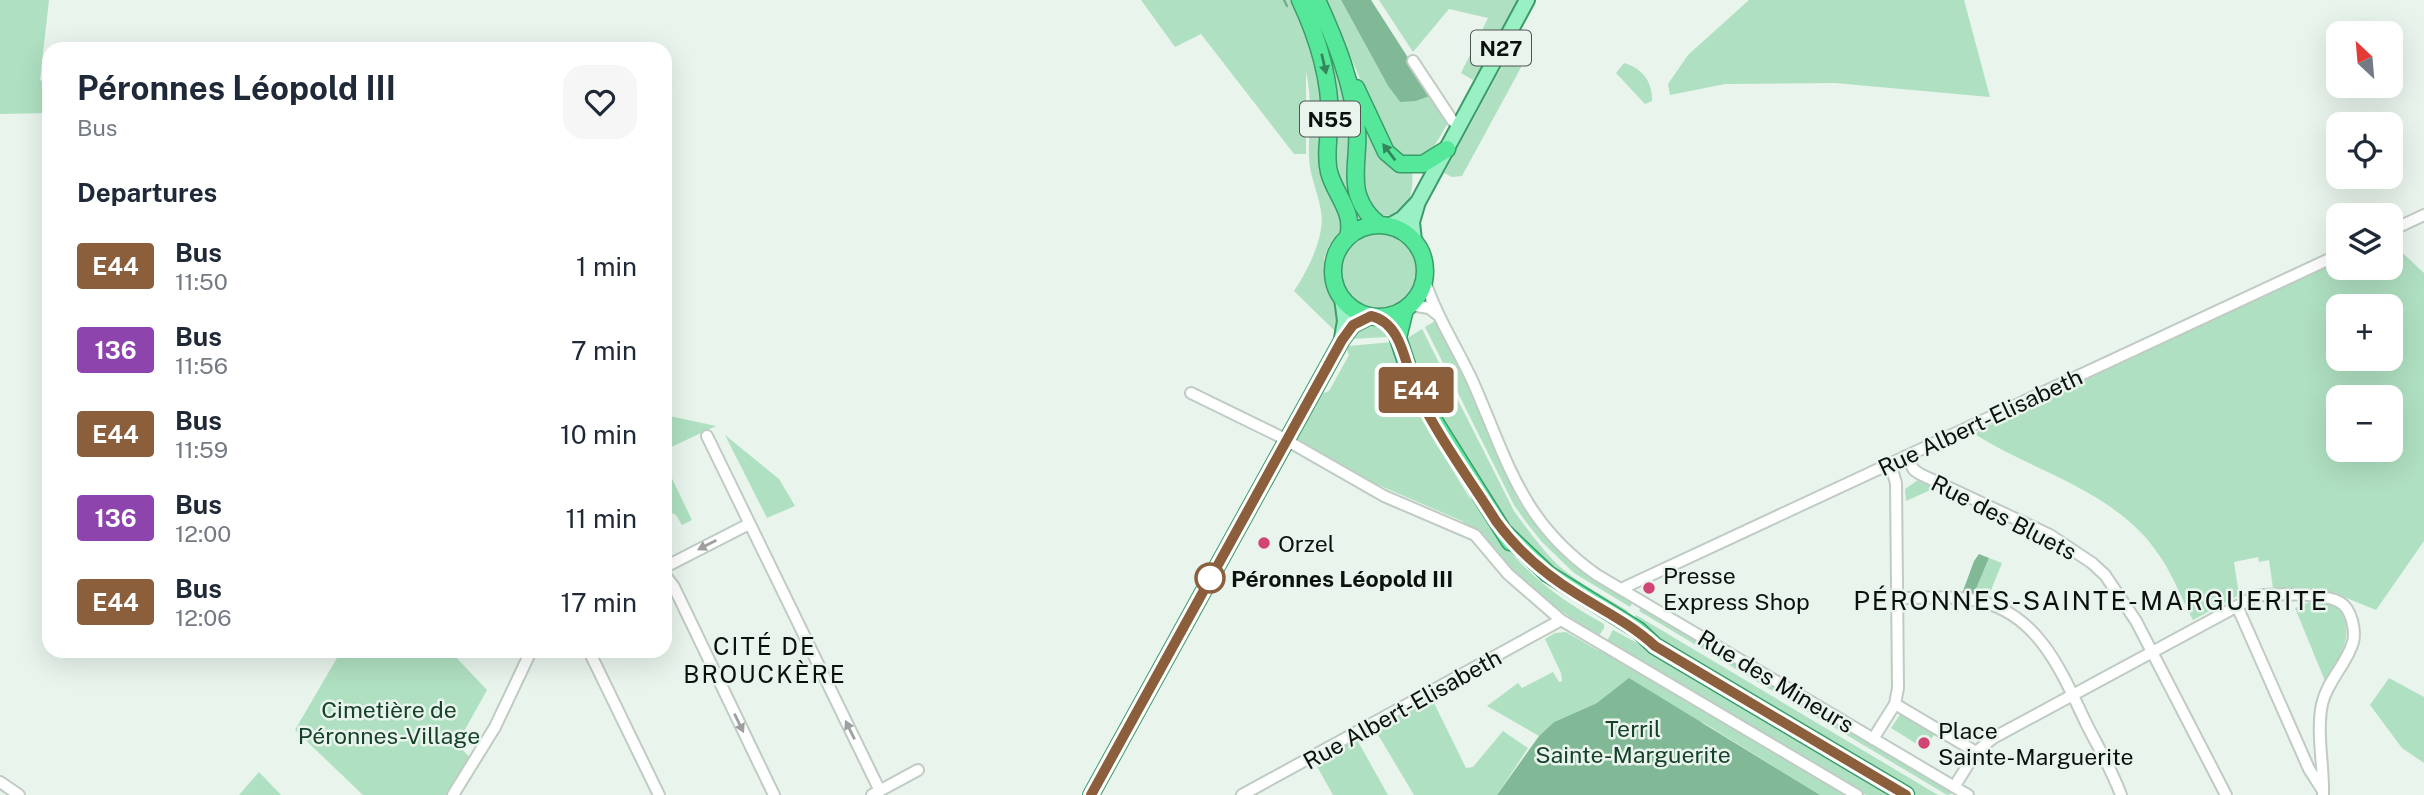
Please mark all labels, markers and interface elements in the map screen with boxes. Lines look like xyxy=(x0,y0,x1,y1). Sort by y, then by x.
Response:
north arrow xyxy=(2326,21,2403,98)
map controls xyxy=(2326,21,2403,462)
road number: N27 xyxy=(1471,30,1531,66)
one-way arrow xyxy=(1318,53,1329,75)
button: heart xyxy=(563,65,637,139)
text: Péronnes Léopold III xyxy=(77,69,396,107)
road number: N55 xyxy=(1300,102,1360,136)
button: locate xyxy=(2326,112,2403,189)
text: Bus xyxy=(77,114,117,141)
one-way arrow xyxy=(1382,144,1397,162)
text: Departures xyxy=(77,177,217,208)
button: layers xyxy=(2326,203,2403,280)
text: Bus xyxy=(175,237,222,268)
text: 1 min xyxy=(576,251,637,282)
text: E44 xyxy=(92,252,139,280)
text: 11:50 xyxy=(175,268,228,295)
button: + xyxy=(2326,294,2403,371)
text: Bus xyxy=(175,321,222,352)
text: 7 min xyxy=(571,335,637,366)
text: 136 xyxy=(94,336,137,364)
text: 11:56 xyxy=(175,352,228,379)
street label: Rue Albert-Elisabeth xyxy=(1874,363,2086,481)
line badge: E44 xyxy=(1376,367,1456,413)
text: E44 xyxy=(1393,376,1439,404)
button: − xyxy=(2326,385,2403,462)
text: Bus xyxy=(175,405,222,436)
text: 10 min xyxy=(560,419,637,450)
text: E44 xyxy=(92,420,139,448)
text: 11:59 xyxy=(175,436,228,463)
street label: Rue des Bluets xyxy=(1927,469,2081,565)
text: Bus xyxy=(175,489,222,520)
text: 11 min xyxy=(565,503,637,534)
text: 136 xyxy=(94,504,137,532)
text: 12:00 xyxy=(175,520,231,547)
place label: Orzel xyxy=(1278,530,1335,557)
marker: Orzel xyxy=(1256,535,1272,551)
one-way arrow xyxy=(697,540,717,551)
place label: Presse Express Shop xyxy=(1663,562,1810,615)
marker: Péronnes Léopold III xyxy=(1195,563,1225,593)
place label: Péronnes Léopold III xyxy=(1231,565,1453,592)
text: Bus xyxy=(175,573,222,604)
marker: Presse Express Shop xyxy=(1641,580,1657,596)
district label: PÉRONNES-SAINTE-MARGUERITE xyxy=(1853,585,2329,616)
text: 17 min xyxy=(560,587,637,618)
text: E44 xyxy=(92,588,139,616)
text: 12:06 xyxy=(175,604,232,631)
street label: Rue des Mineurs xyxy=(1693,624,1859,738)
district label: CITÉ DE BROUCKÈRE xyxy=(683,632,847,688)
street label: Rue Albert-Elisabeth xyxy=(1298,643,1506,775)
park label: Cimetière de Péronnes-Village xyxy=(298,696,480,749)
one-way arrow xyxy=(734,713,745,733)
park label: Terril Sainte-Marguerite xyxy=(1535,715,1731,768)
place label: Place Sainte-Marguerite xyxy=(1938,717,2134,770)
one-way arrow xyxy=(844,720,856,740)
marker: Place Sainte-Marguerite xyxy=(1916,735,1932,751)

